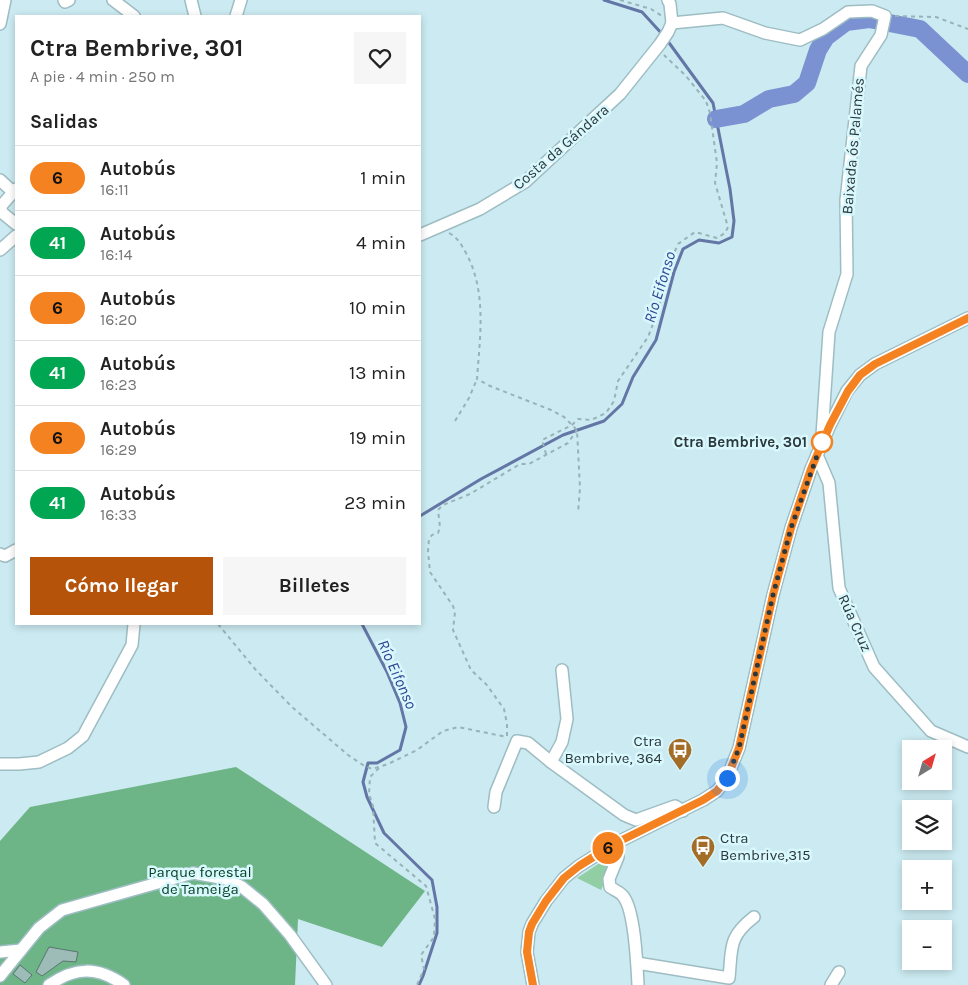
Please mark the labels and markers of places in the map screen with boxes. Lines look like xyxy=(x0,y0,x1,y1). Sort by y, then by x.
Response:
marker: Ctra Bembrive, 301 xyxy=(811,431,833,453)
place label: Ctra Bembrive, 301 xyxy=(674,433,807,451)
place label: Ctra Bembrive, 364 xyxy=(564,732,663,767)
bus stop icon: Ctra Bembrive, 364 xyxy=(667,737,693,771)
place label: Ctra Bembrive,315 xyxy=(720,829,811,864)
bus stop icon: Ctra Bembrive,315 xyxy=(690,834,716,868)

